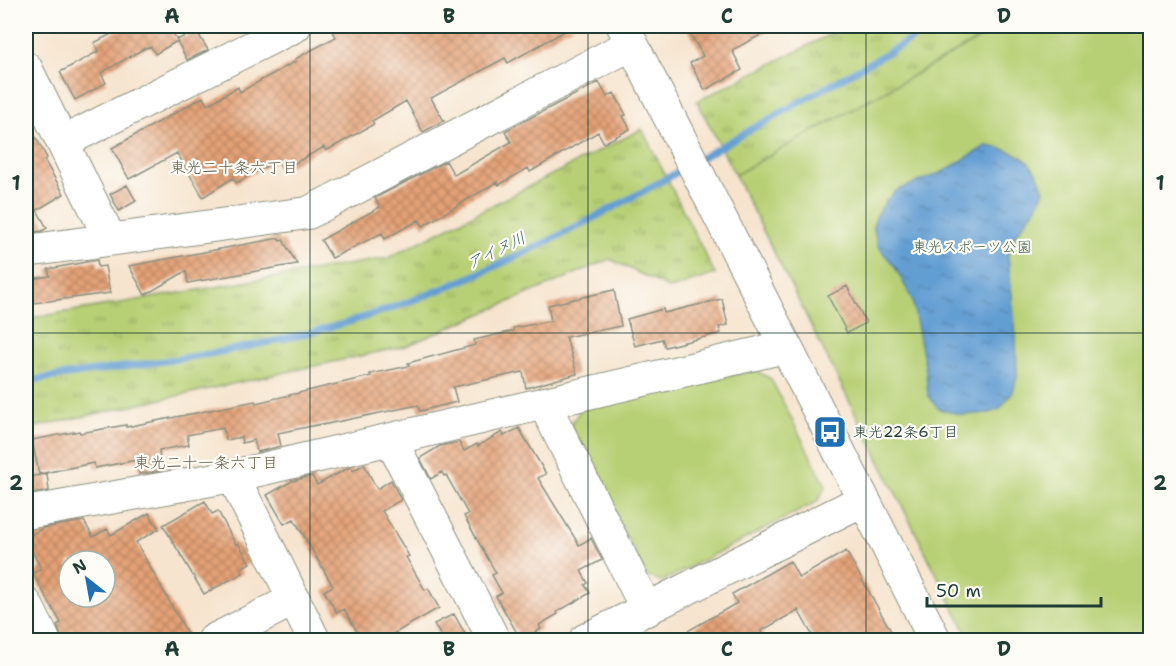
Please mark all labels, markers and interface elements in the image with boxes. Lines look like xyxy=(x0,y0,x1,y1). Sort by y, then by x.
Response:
text: A xyxy=(164,3,180,29)
text: B xyxy=(443,3,455,29)
text: C xyxy=(721,3,733,29)
text: D xyxy=(997,3,1011,29)
district label: 東光二十条六丁目 xyxy=(170,157,298,178)
text: 1 xyxy=(11,170,21,196)
text: 1 xyxy=(1155,170,1165,196)
water label: アイヌ川 xyxy=(463,227,529,274)
park label: 東光スポーツ公園 xyxy=(912,237,1032,257)
bus stop icon: 東光22条6丁目 xyxy=(812,414,848,450)
place label: 東光22条6丁目 xyxy=(853,422,959,442)
district label: 東光二十一条六丁目 xyxy=(134,452,278,473)
text: 2 xyxy=(9,470,23,496)
text: 2 xyxy=(1153,470,1167,496)
north arrow xyxy=(57,549,117,609)
text: N xyxy=(69,554,90,579)
scale bar xyxy=(927,570,1101,608)
text: 50 m xyxy=(936,579,981,603)
text: A xyxy=(164,636,180,662)
text: B xyxy=(443,636,455,662)
text: C xyxy=(721,636,733,662)
text: D xyxy=(997,636,1011,662)

